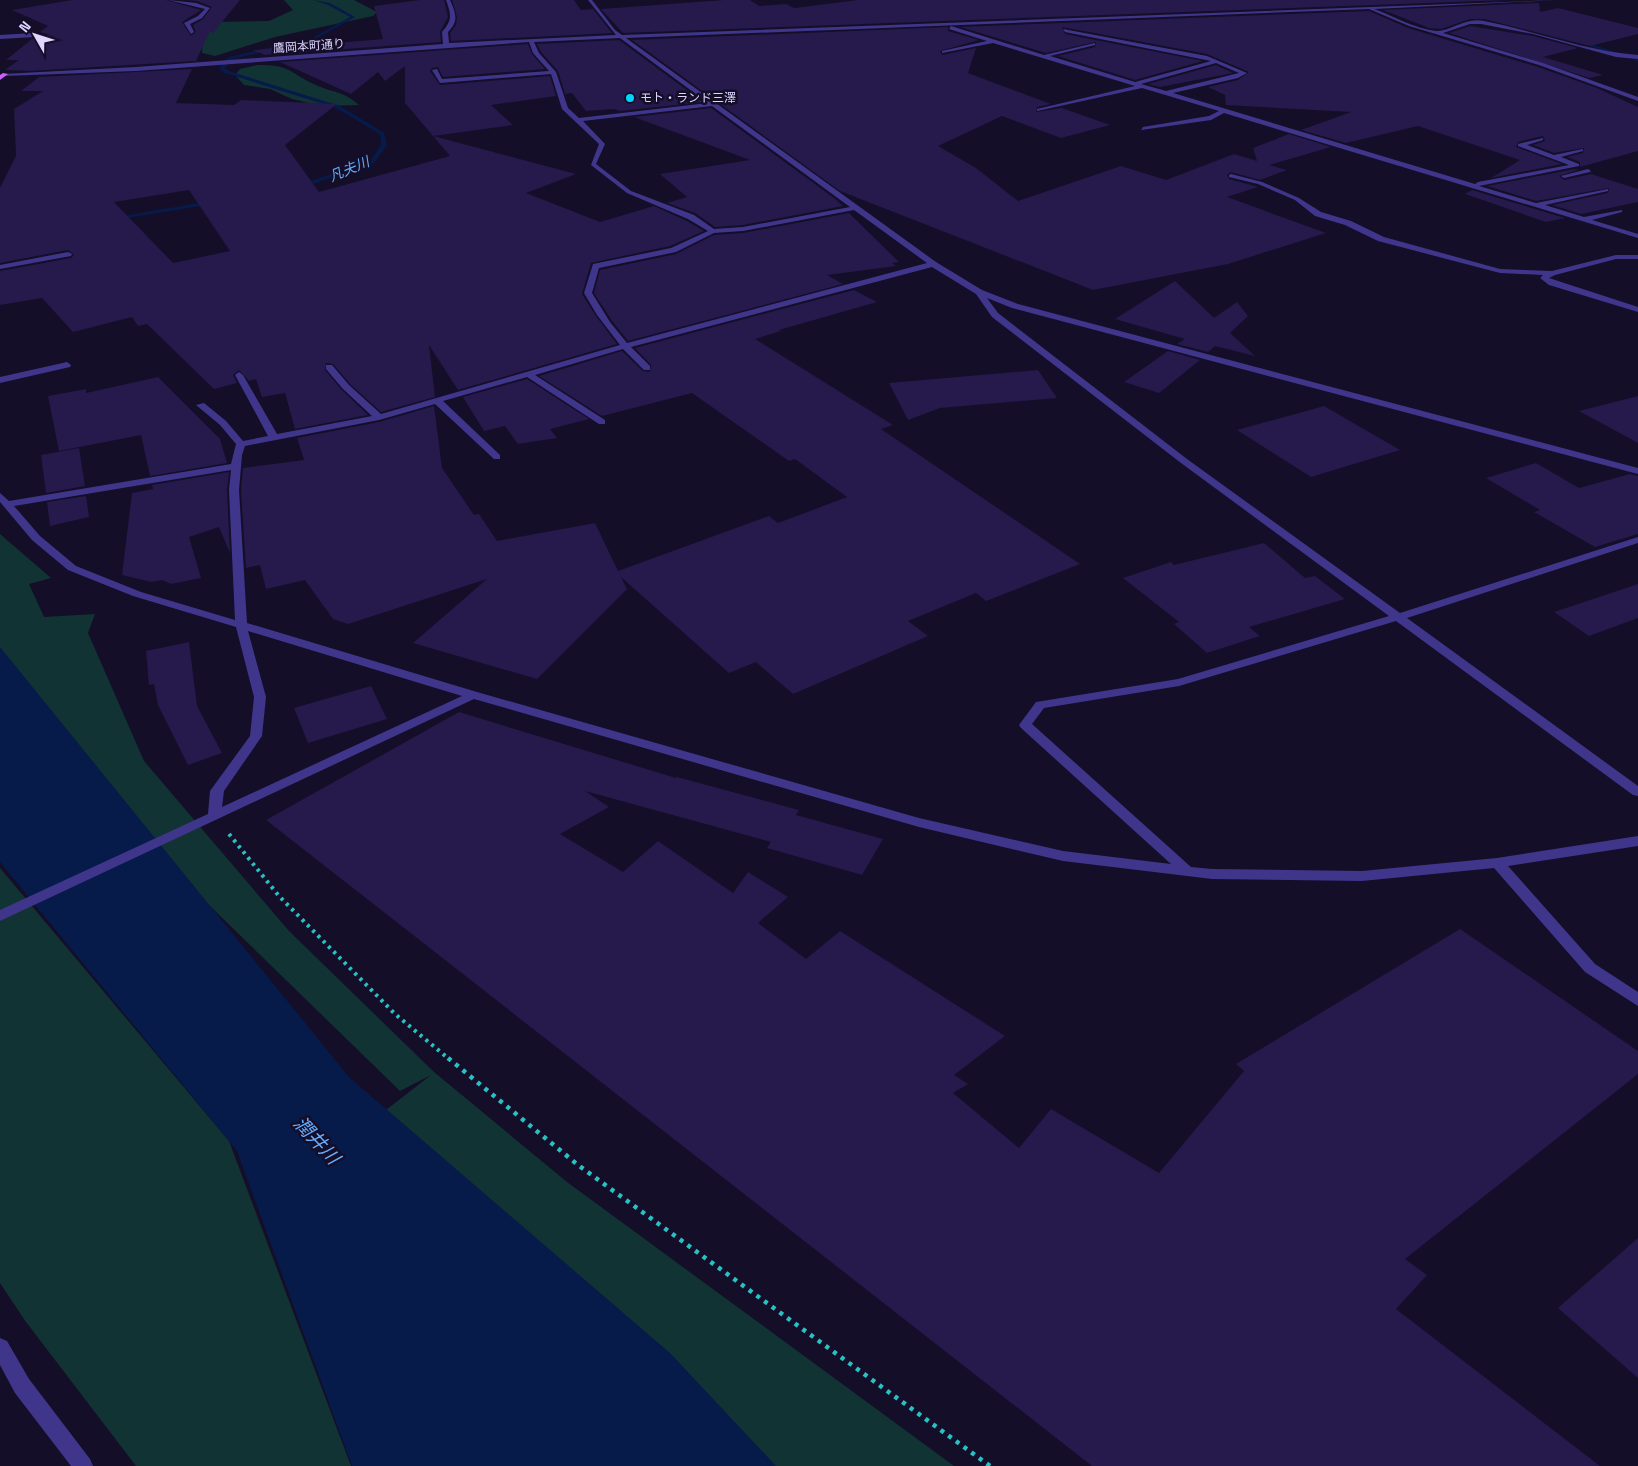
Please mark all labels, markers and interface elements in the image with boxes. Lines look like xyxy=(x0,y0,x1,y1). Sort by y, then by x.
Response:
north arrow xyxy=(10,10,60,60)
text: N xyxy=(15,18,35,36)
street label: 鷹岡本町通り xyxy=(273,36,345,56)
place label: モト・ランド三澤 xyxy=(640,90,736,106)
marker: モト・ランド三澤 xyxy=(624,92,636,104)
water label: 凡夫川 xyxy=(326,152,374,185)
water label: 潤井川 xyxy=(288,1111,347,1171)

